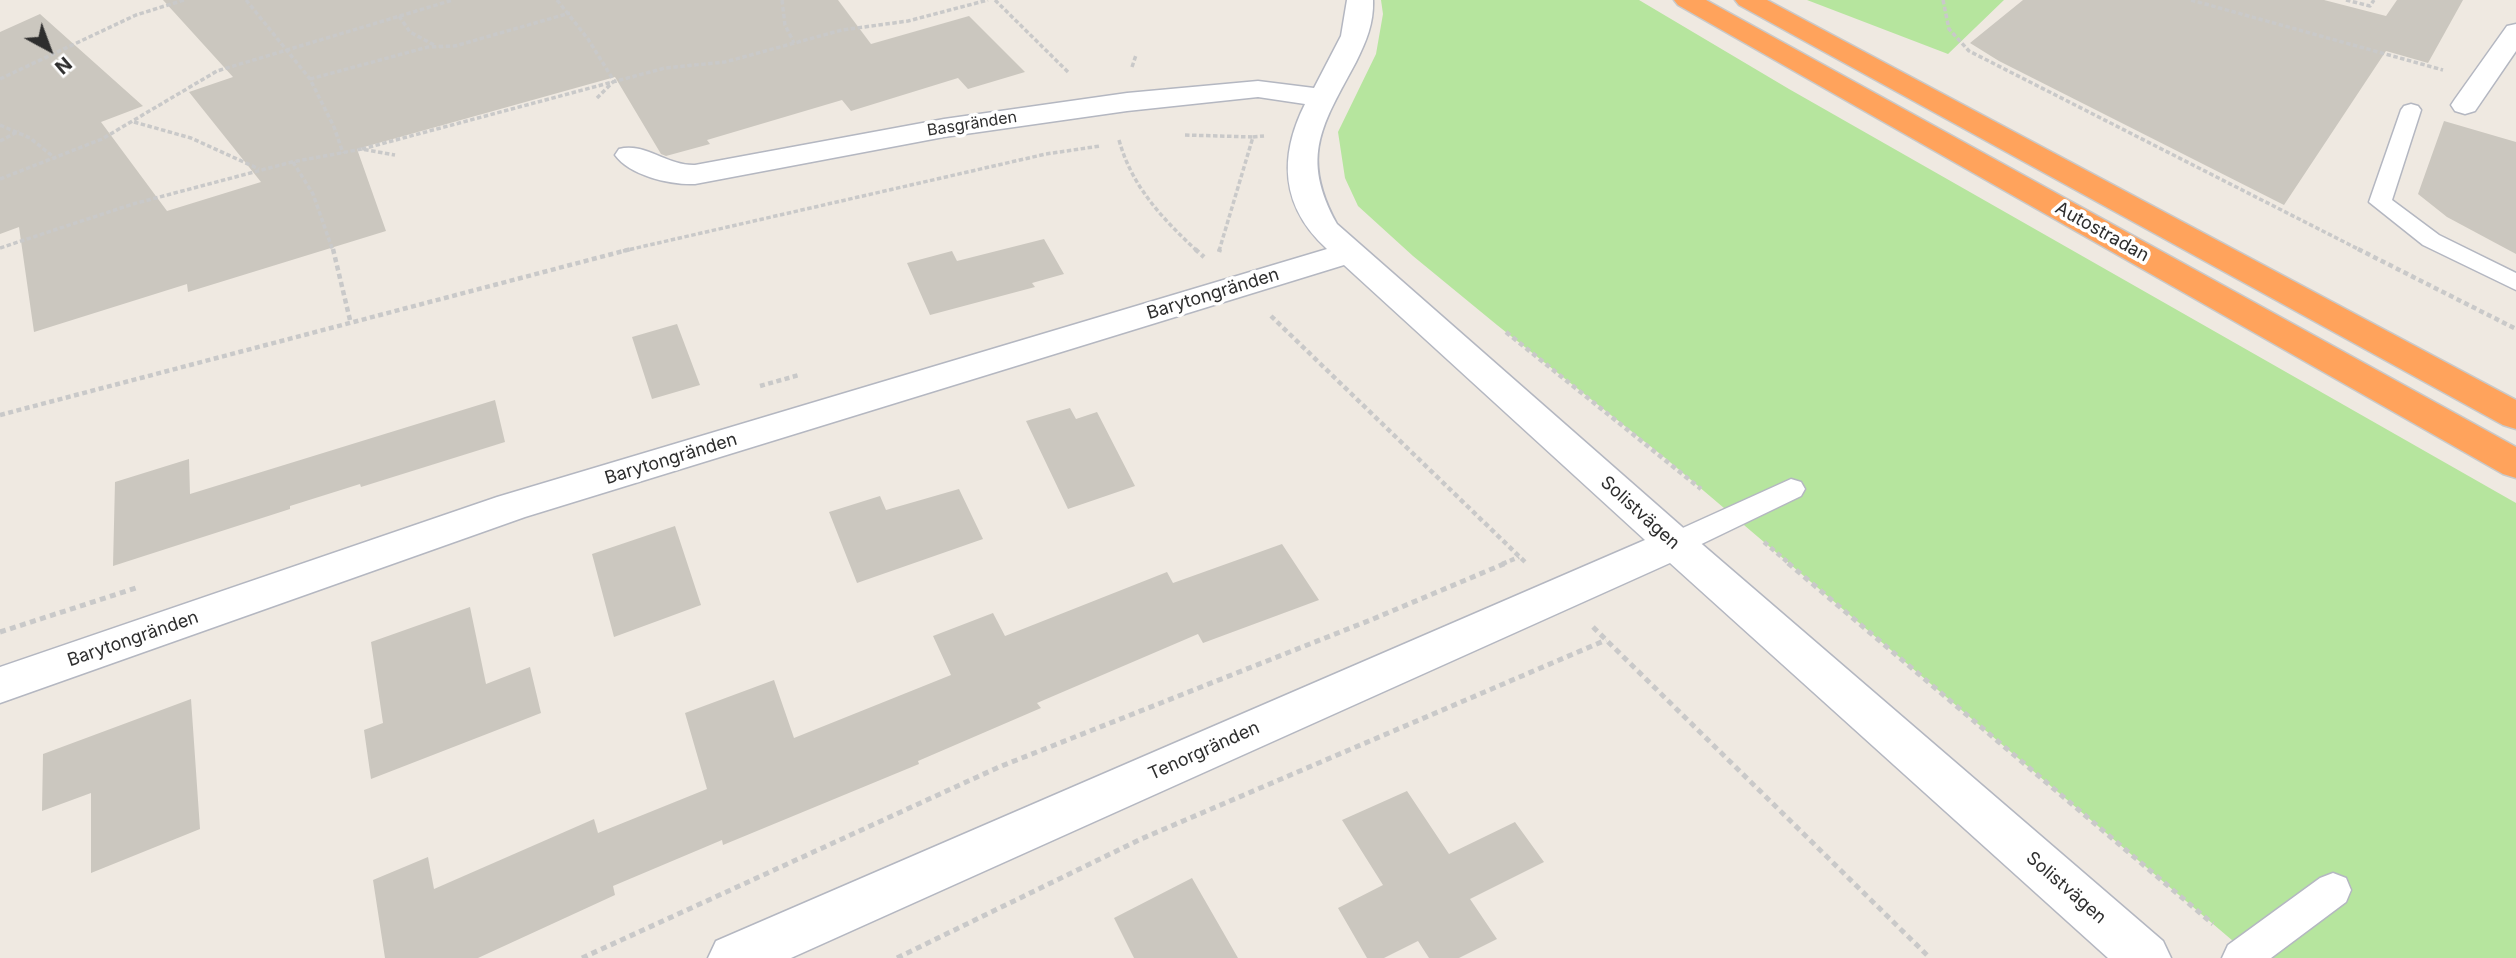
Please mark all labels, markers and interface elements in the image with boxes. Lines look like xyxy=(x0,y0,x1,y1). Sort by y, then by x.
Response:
north arrow xyxy=(14,14,84,84)
text: N xyxy=(50,52,76,79)
street label: Basgränden xyxy=(926,107,1018,141)
street label: Autostradan xyxy=(2051,197,2153,267)
street label: Barytongränden xyxy=(1144,264,1282,324)
street label: Barytongränden xyxy=(602,429,740,489)
street label: Solistvägen xyxy=(1596,472,1684,554)
street label: Barytongränden xyxy=(65,606,201,672)
street label: Tenorgränden xyxy=(1145,717,1263,785)
street label: Solistvägen xyxy=(2022,847,2110,929)

